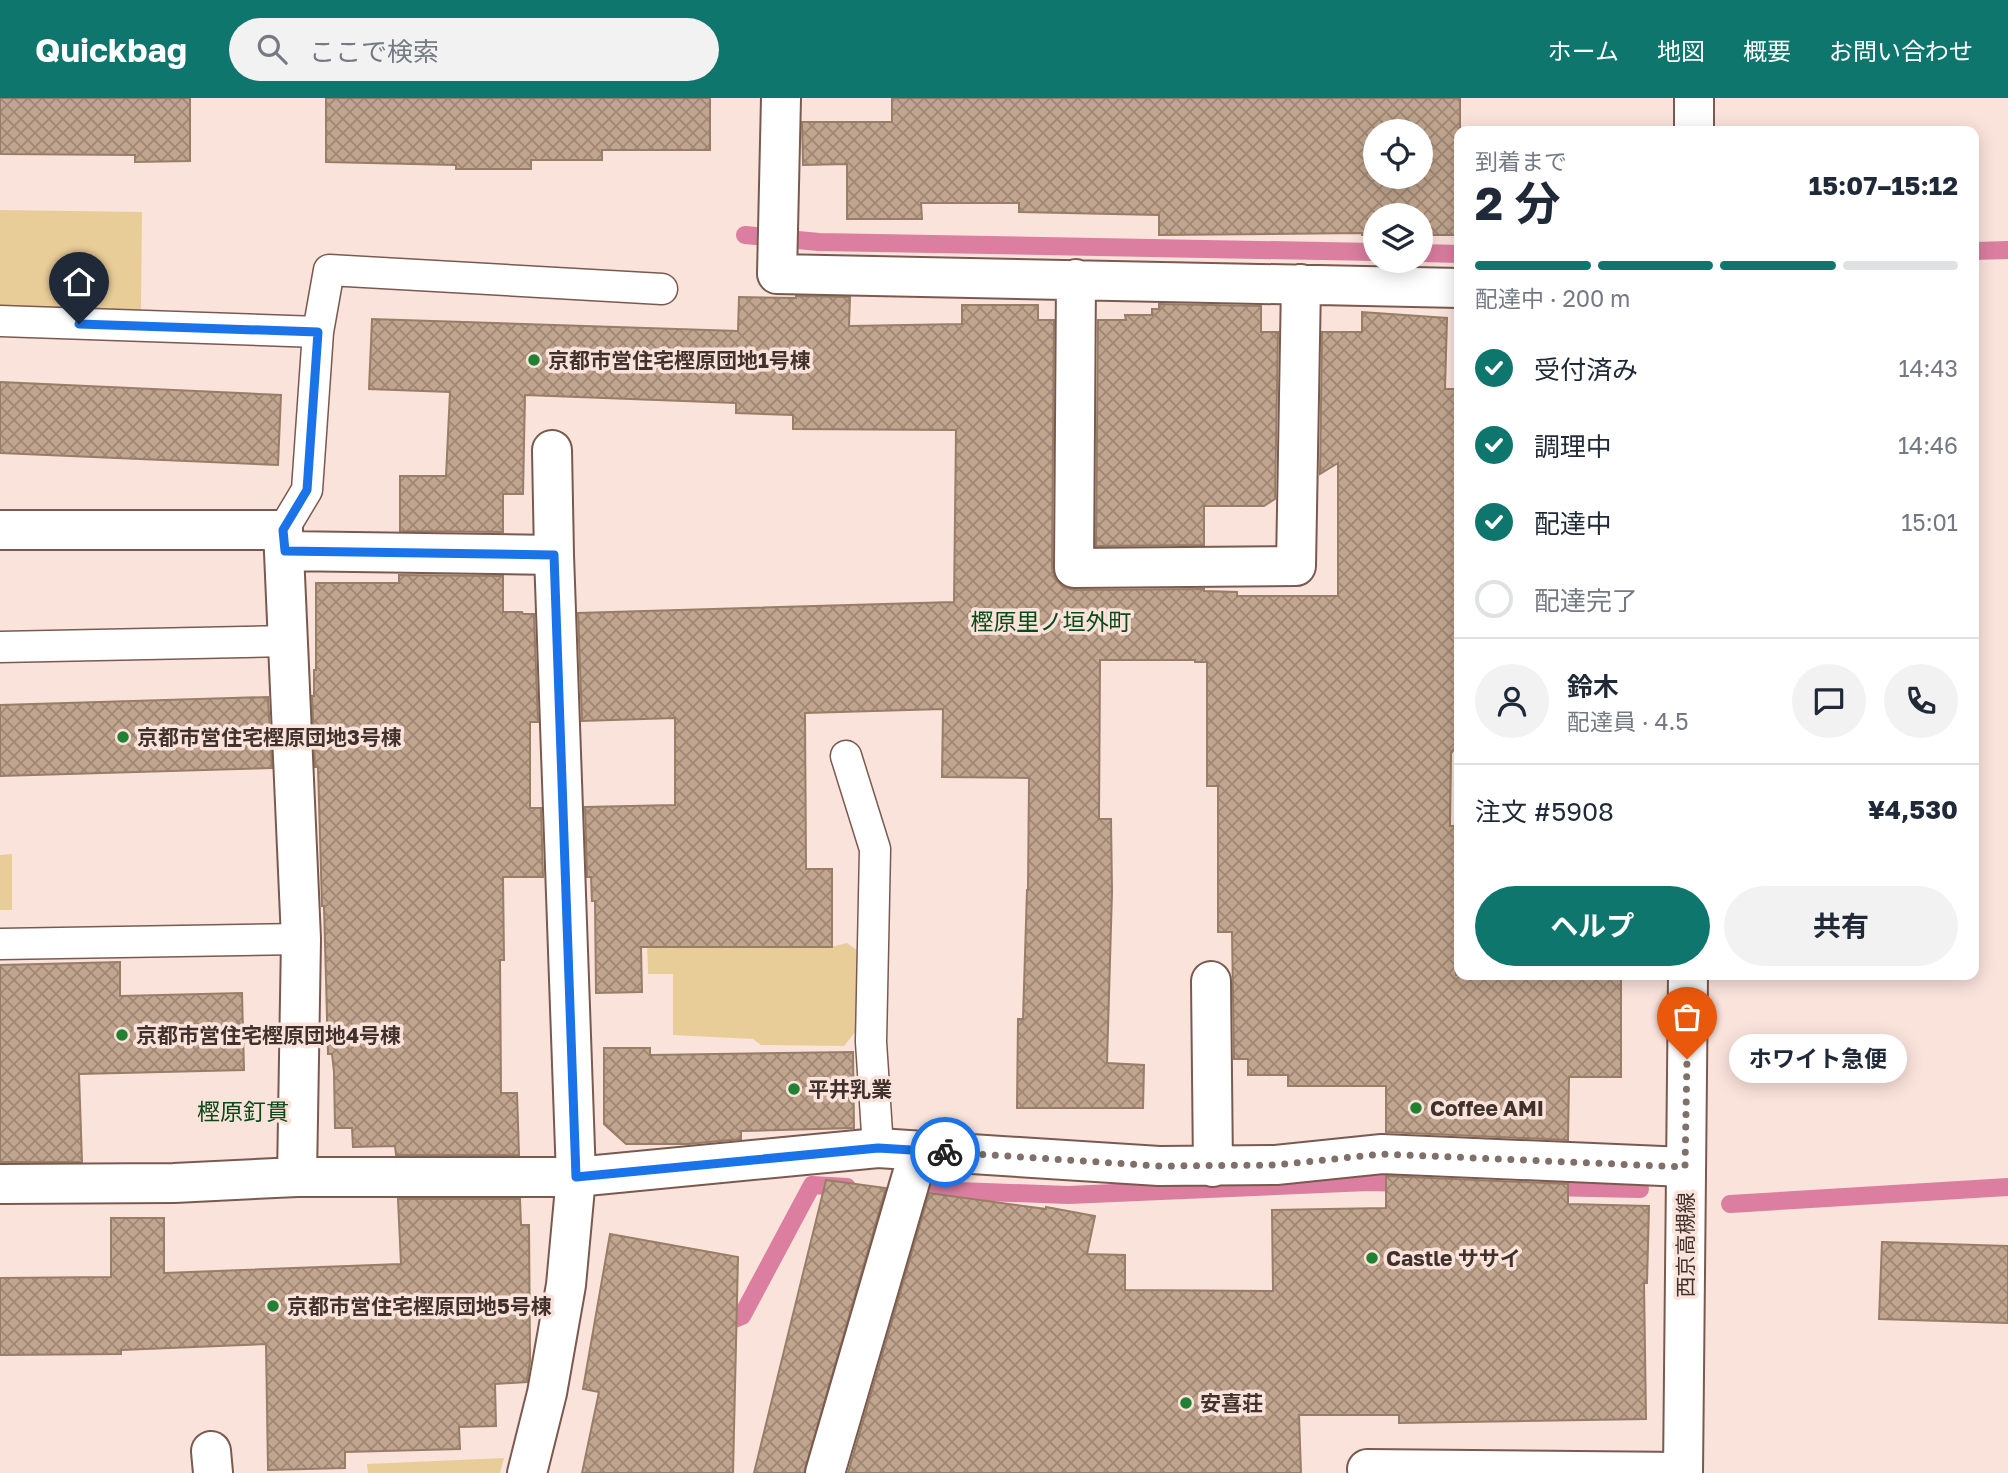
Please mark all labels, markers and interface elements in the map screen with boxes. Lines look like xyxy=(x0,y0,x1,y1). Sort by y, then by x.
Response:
search box xyxy=(229,18,719,81)
text: Quickbag xyxy=(35,30,187,69)
icon: search xyxy=(253,30,291,68)
text: ここで検索 xyxy=(309,36,439,67)
text: ホーム xyxy=(1548,36,1619,65)
text: 地図 xyxy=(1657,36,1705,65)
text: 概要 xyxy=(1743,36,1791,65)
text: お問い合わせ xyxy=(1829,36,1973,65)
map controls xyxy=(1363,119,1433,273)
button: locate xyxy=(1363,119,1433,189)
text: 到着まで xyxy=(1475,147,1567,175)
text: 15:07–15:12 xyxy=(1809,170,1958,201)
text: 2 分 xyxy=(1475,175,1561,230)
button: layers xyxy=(1363,203,1433,273)
pin xyxy=(49,252,109,324)
icon: home xyxy=(60,263,98,301)
text: 配達中 · 200 m xyxy=(1475,284,1630,312)
place label: 京都市営住宅樫原団地1号棟 xyxy=(548,347,811,373)
icon: check xyxy=(1475,349,1513,387)
marker: 京都市営住宅樫原団地1号棟 xyxy=(526,352,542,368)
text: 受付済み xyxy=(1534,354,1638,385)
text: 14:43 xyxy=(1898,354,1958,382)
icon: check xyxy=(1475,426,1513,464)
text: 調理中 xyxy=(1534,431,1612,462)
text: 14:46 xyxy=(1898,431,1958,459)
icon: check xyxy=(1475,503,1513,541)
text: 配達中 xyxy=(1534,508,1612,539)
text: 15:01 xyxy=(1901,508,1958,536)
text: 配達完了 xyxy=(1534,585,1638,616)
district label: 樫原里ノ垣外町 xyxy=(971,607,1132,635)
button: person xyxy=(1475,664,1549,738)
button: chat xyxy=(1792,664,1866,738)
button: phone xyxy=(1884,664,1958,738)
text: 鈴木 xyxy=(1567,671,1619,702)
text: 配達員 · 4.5 xyxy=(1567,707,1689,735)
place label: 京都市営住宅樫原団地3号棟 xyxy=(137,724,402,750)
marker: 京都市営住宅樫原団地3号棟 xyxy=(115,729,131,745)
text: ¥4,530 xyxy=(1868,794,1958,825)
text: 注文 #5908 xyxy=(1475,796,1614,827)
button: ヘルプ xyxy=(1475,886,1710,966)
button: 共有 xyxy=(1724,886,1958,966)
pin xyxy=(1657,987,1717,1059)
icon: bag xyxy=(1668,998,1706,1036)
place label: 京都市営住宅樫原団地4号棟 xyxy=(136,1022,401,1048)
marker: 京都市営住宅樫原団地4号棟 xyxy=(114,1027,130,1043)
callout: ホワイト急便 xyxy=(1729,1034,1908,1084)
text: ホワイト急便 xyxy=(1749,1044,1887,1072)
place label: 平井乳業 xyxy=(808,1076,892,1102)
marker: 平井乳業 xyxy=(786,1081,802,1097)
place label: Coffee AMI xyxy=(1430,1095,1544,1121)
district label: 樫原釘貫 xyxy=(197,1097,289,1125)
marker: Coffee AMI xyxy=(1408,1100,1424,1116)
courier xyxy=(910,1117,980,1187)
icon: bike xyxy=(926,1133,964,1171)
street label: 西京高槻線 xyxy=(1672,1193,1698,1298)
place label: Castle ササイ xyxy=(1386,1245,1521,1271)
marker: Castle ササイ xyxy=(1364,1250,1380,1266)
place label: 京都市営住宅樫原団地5号棟 xyxy=(287,1293,552,1319)
marker: 京都市営住宅樫原団地5号棟 xyxy=(265,1298,281,1314)
place label: 安喜荘 xyxy=(1200,1390,1263,1416)
marker: 安喜荘 xyxy=(1178,1395,1194,1411)

